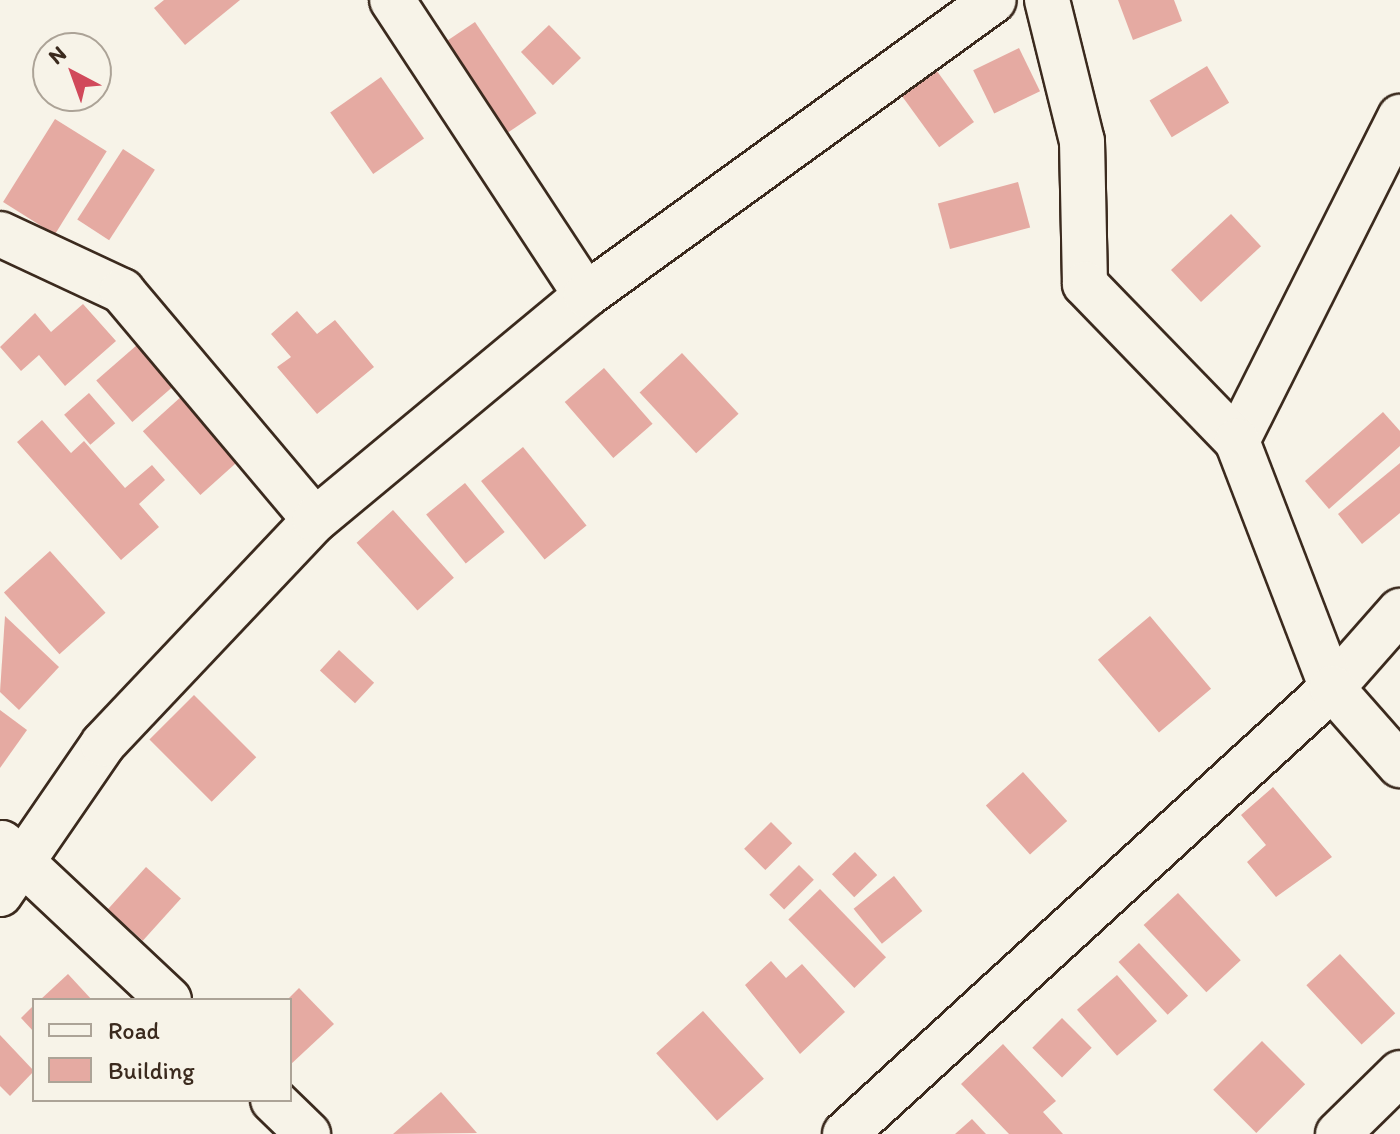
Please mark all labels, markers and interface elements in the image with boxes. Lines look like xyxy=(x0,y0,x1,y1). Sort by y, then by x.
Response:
north arrow xyxy=(32,32,112,112)
text: N xyxy=(43,40,72,70)
legend xyxy=(32,998,292,1102)
text: Road xyxy=(108,1016,160,1045)
text: Building xyxy=(108,1056,195,1085)

